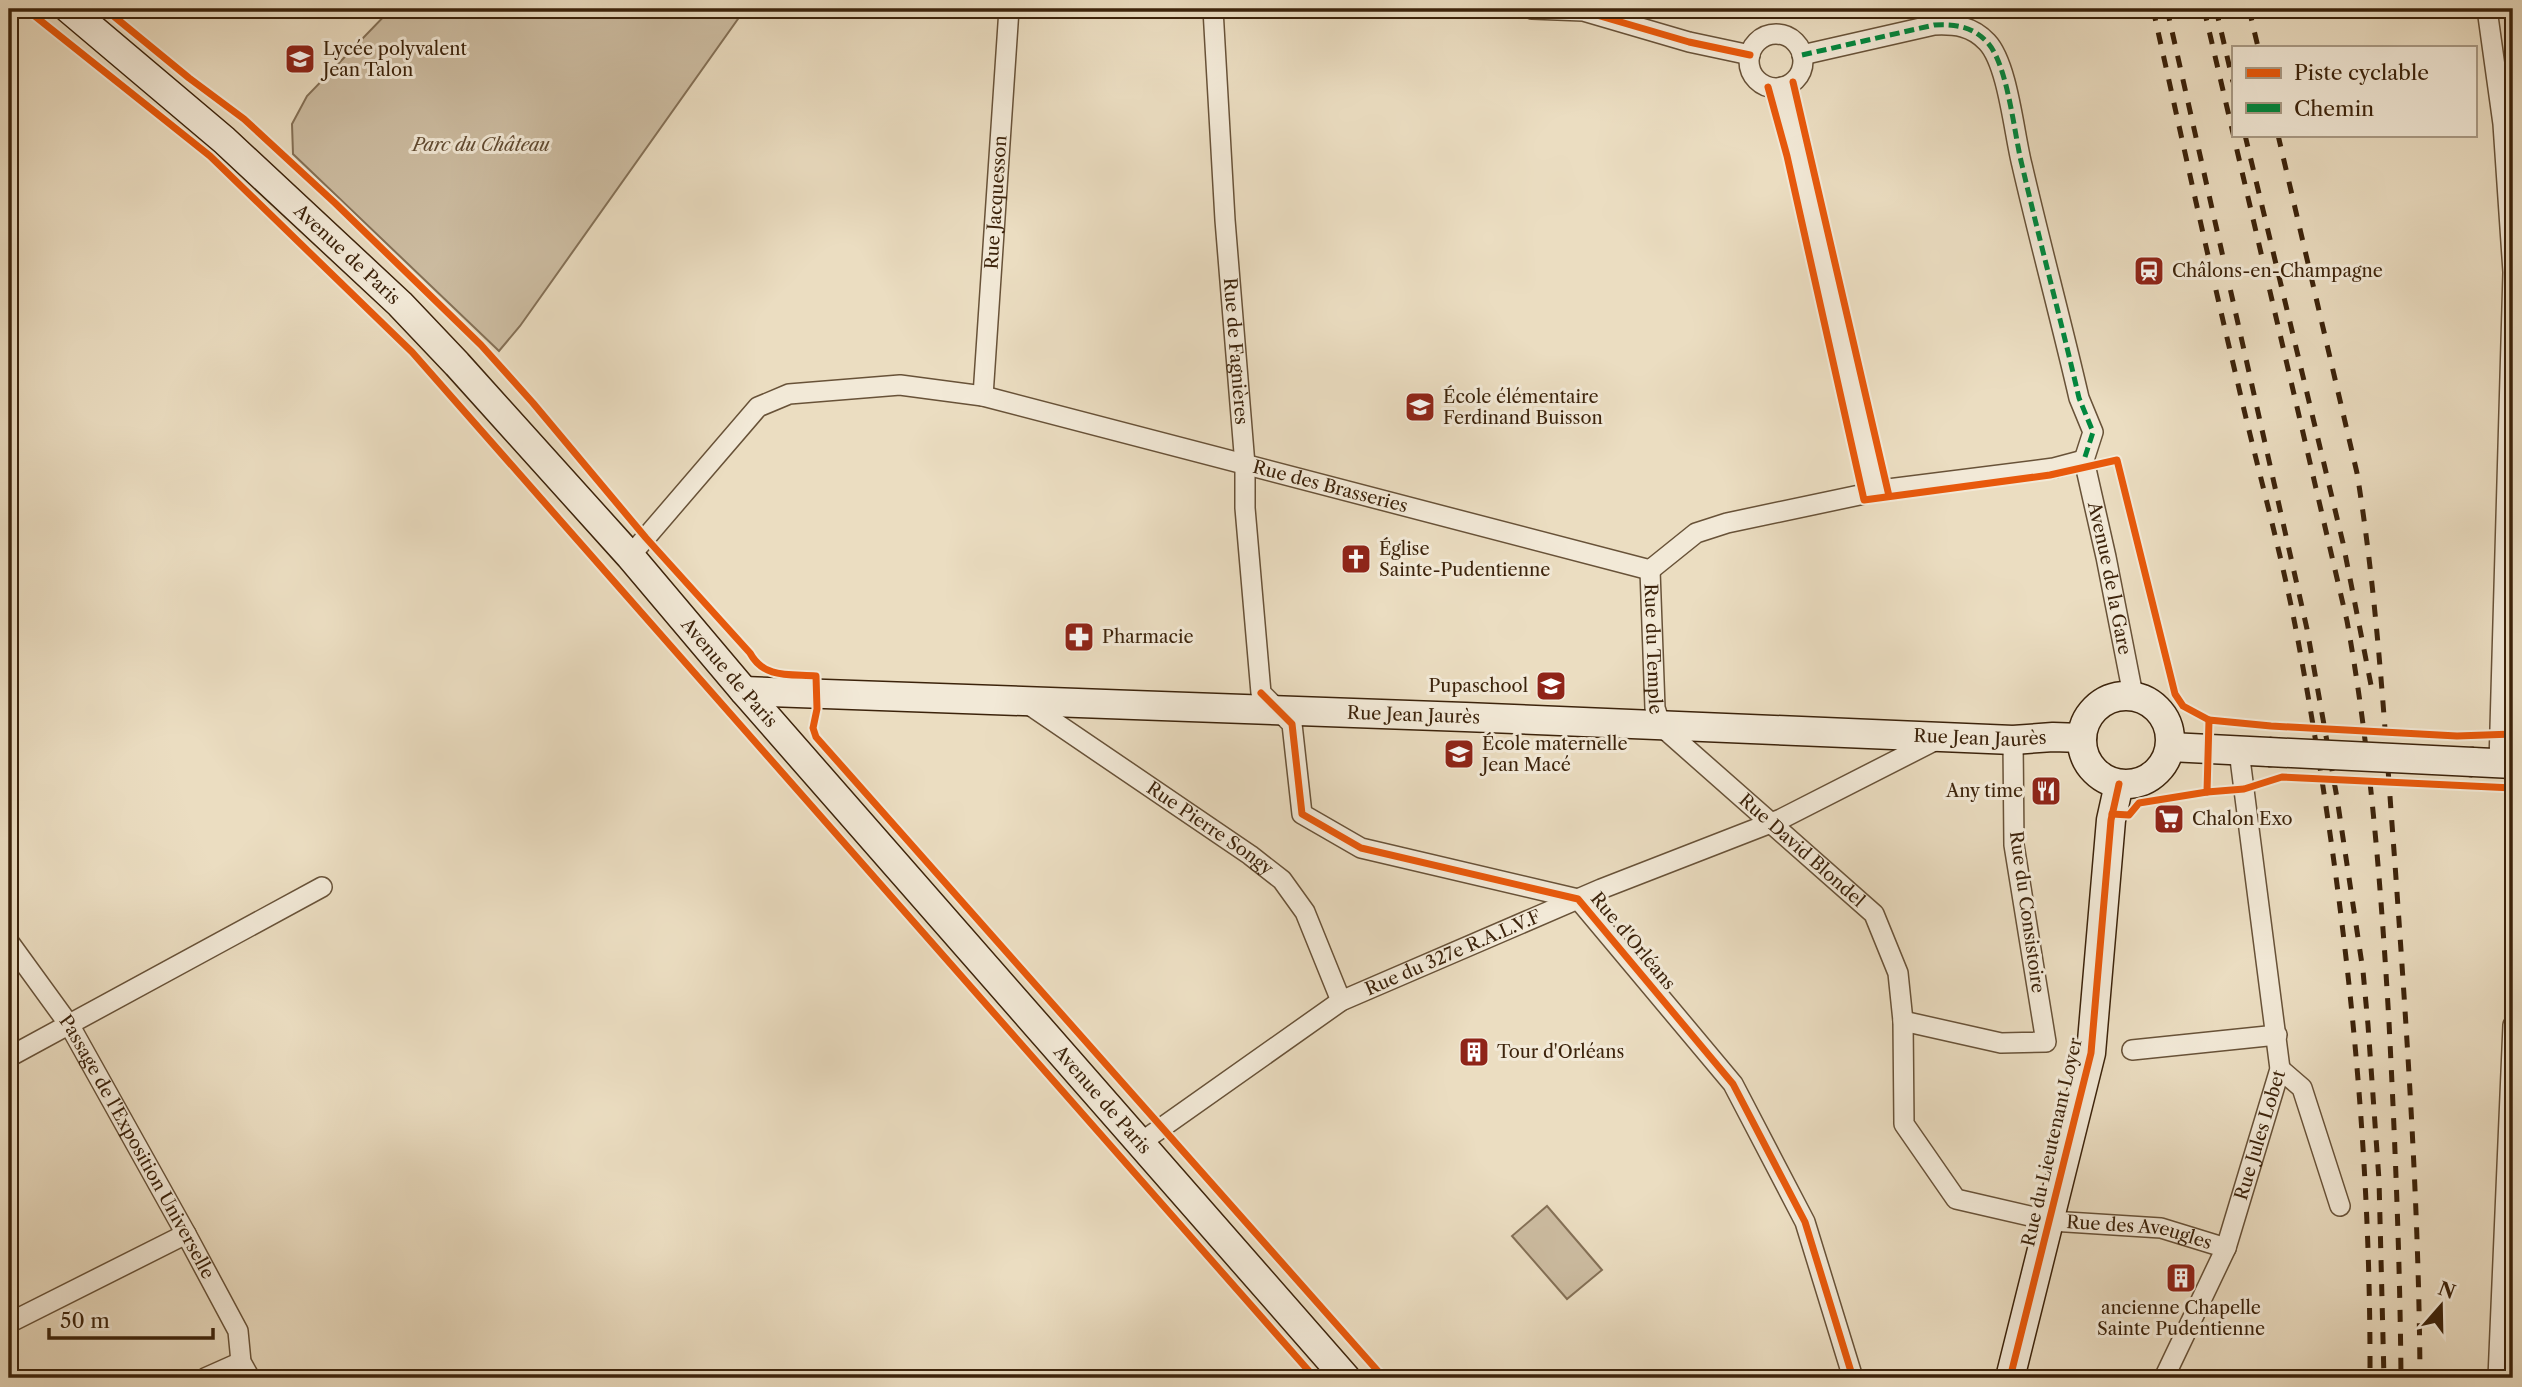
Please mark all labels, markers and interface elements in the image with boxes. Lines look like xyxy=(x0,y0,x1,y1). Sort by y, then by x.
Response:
place label: Lycée polyvalent Jean Talon xyxy=(320,38,468,81)
school or university icon: Lycée polyvalent Jean Talon xyxy=(283,42,317,76)
legend xyxy=(2232,46,2476,136)
text: Piste cyclable xyxy=(2294,60,2429,85)
text: Chemin xyxy=(2294,96,2374,121)
park label: Parc du Château xyxy=(410,134,550,156)
street label: Rue Jacquesson xyxy=(981,135,1011,270)
street label: Avenue de Paris xyxy=(289,199,404,309)
station icon: Châlons-en-Champagne xyxy=(2132,254,2166,288)
place label: Châlons-en-Champagne xyxy=(2172,260,2383,282)
street label: Rue de Fagnières xyxy=(1219,277,1253,426)
place label: École élémentaire Ferdinand Buisson xyxy=(1443,385,1603,429)
school or university icon: École élémentaire Ferdinand Buisson xyxy=(1403,390,1437,424)
street label: Rue des Brasseries xyxy=(1250,456,1410,517)
street label: Avenue de la Gare xyxy=(2083,499,2136,657)
place label: Église Sainte-Pudentienne xyxy=(1379,537,1550,581)
church icon: Église Sainte-Pudentienne xyxy=(1339,542,1373,576)
street label: Rue du Temple xyxy=(1640,583,1667,717)
street label: Avenue de Paris xyxy=(676,613,782,732)
pharmacy icon: Pharmacie xyxy=(1062,620,1096,654)
place label: Pharmacie xyxy=(1102,626,1194,648)
school or university icon: Pupaschool xyxy=(1534,669,1568,703)
place label: Pupaschool xyxy=(1428,675,1528,697)
street label: Rue Jean Jaurès xyxy=(1347,702,1481,729)
street label: Rue Jean Jaurès xyxy=(1913,725,2047,751)
place label: École maternelle Jean Macé xyxy=(1479,732,1628,776)
school or university icon: École maternelle Jean Macé xyxy=(1442,737,1476,771)
restaurant icon: Any time xyxy=(2029,774,2063,808)
street label: Rue Pierre Songy xyxy=(1142,777,1278,881)
place label: Any time xyxy=(1945,780,2023,802)
street label: Rue David Blondel xyxy=(1734,789,1869,912)
supermarket icon: Chalon Exo xyxy=(2152,802,2186,836)
place label: Chalon Exo xyxy=(2192,808,2293,830)
street label: Rue du Consistoire xyxy=(2005,830,2049,994)
street label: Rue d'Orléans xyxy=(1586,888,1680,994)
street label: Rue du 327e R.A.L.V.F xyxy=(1362,905,1545,1000)
street label: Passage de l'Exposition Universelle xyxy=(54,1010,219,1283)
building icon: Tour d'Orléans xyxy=(1457,1035,1491,1069)
street label: Rue du Lieutenant Loyer xyxy=(2017,1035,2087,1249)
street label: Avenue de Paris xyxy=(1048,1040,1156,1159)
place label: Tour d'Orléans xyxy=(1497,1041,1624,1063)
street label: Rue Jules Lobet xyxy=(2230,1067,2290,1203)
street label: Rue des Aveugles xyxy=(2066,1211,2215,1254)
building icon: ancienne Chapelle Sainte Pudentienne xyxy=(2164,1261,2198,1295)
north arrow xyxy=(2406,1272,2476,1342)
text: N xyxy=(2435,1277,2458,1304)
scale bar xyxy=(49,1296,214,1340)
place label: ancienne Chapelle Sainte Pudentienne xyxy=(2097,1297,2265,1340)
text: 50 m xyxy=(60,1308,110,1333)

